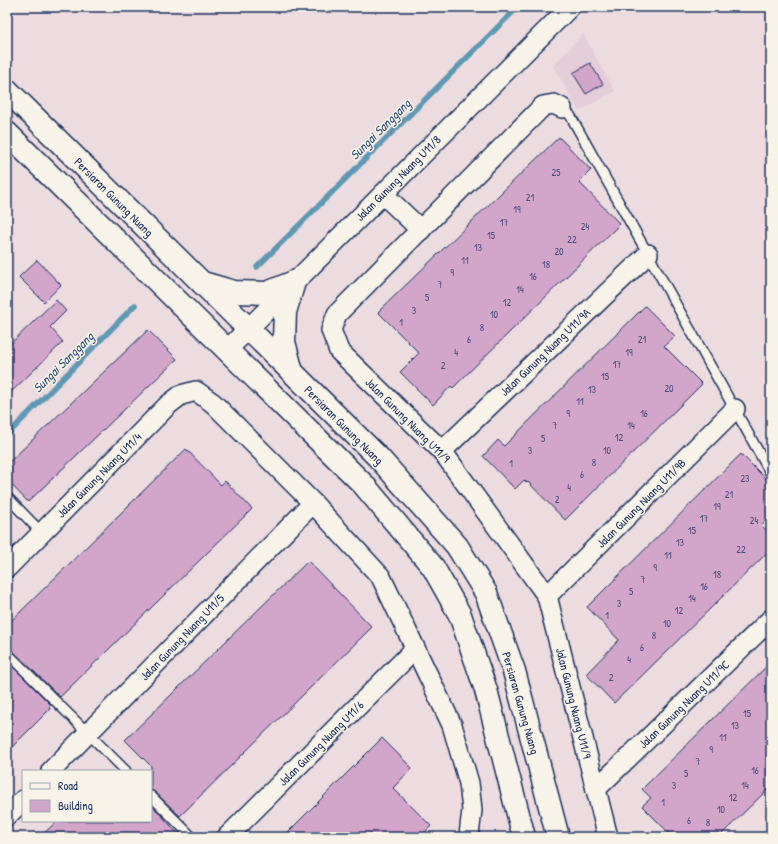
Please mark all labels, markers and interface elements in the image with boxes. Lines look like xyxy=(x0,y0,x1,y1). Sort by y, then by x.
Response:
water label: Sungai Sanggang xyxy=(346,94,416,164)
street label: Jalan Gunung Nuang U11/8 xyxy=(351,131,445,225)
street label: Persiaran Gunung Nuang xyxy=(71,154,157,240)
house number: 25 xyxy=(552,166,561,179)
house number: 21 xyxy=(526,191,535,204)
house number: 19 xyxy=(513,203,521,216)
house number: 17 xyxy=(500,216,508,229)
house number: 24 xyxy=(581,220,589,233)
house number: 15 xyxy=(487,229,496,242)
house number: 22 xyxy=(567,233,577,246)
house number: 13 xyxy=(474,241,483,254)
house number: 20 xyxy=(554,245,564,258)
house number: 11 xyxy=(461,254,469,267)
house number: 18 xyxy=(542,258,550,271)
house number: 9 xyxy=(450,266,454,279)
house number: 16 xyxy=(529,270,537,283)
house number: 7 xyxy=(438,278,443,291)
house number: 14 xyxy=(516,283,524,296)
house number: 5 xyxy=(425,291,430,304)
house number: 12 xyxy=(503,296,511,309)
house number: 3 xyxy=(412,304,417,317)
street label: Jalan Gunung Nuang U11/9A xyxy=(496,304,594,400)
house number: 10 xyxy=(490,308,499,321)
house number: 1 xyxy=(399,316,403,329)
house number: 8 xyxy=(480,321,484,334)
water label: Sungai Sanggang xyxy=(29,327,99,397)
house number: 6 xyxy=(467,333,471,346)
house number: 21 xyxy=(638,333,647,346)
house number: 4 xyxy=(454,346,458,359)
house number: 19 xyxy=(625,346,633,359)
house number: 17 xyxy=(613,358,621,371)
house number: 2 xyxy=(441,359,446,372)
house number: 15 xyxy=(601,370,610,383)
street label: Jalan Gunung Nuang U11/9 xyxy=(362,374,455,467)
street label: Persiaran Gunung Nuang xyxy=(301,382,387,468)
house number: 20 xyxy=(664,382,674,395)
house number: 13 xyxy=(588,383,597,396)
house number: 11 xyxy=(576,395,584,408)
house number: 9 xyxy=(566,407,570,420)
house number: 16 xyxy=(640,407,648,420)
house number: 7 xyxy=(553,419,558,432)
house number: 14 xyxy=(627,419,635,432)
street label: Jalan Gunung Nuang U11/4 xyxy=(53,428,146,521)
house number: 12 xyxy=(615,431,623,444)
house number: 5 xyxy=(541,432,546,445)
house number: 3 xyxy=(528,444,533,457)
house number: 10 xyxy=(603,444,612,457)
street label: Jalan Gunung Nuang U11/9B xyxy=(593,455,689,551)
house number: 8 xyxy=(592,456,596,469)
house number: 1 xyxy=(509,457,513,470)
house number: 6 xyxy=(580,468,584,481)
house number: 23 xyxy=(740,472,750,485)
house number: 4 xyxy=(567,481,571,494)
house number: 21 xyxy=(725,488,734,501)
house number: 2 xyxy=(555,493,560,506)
house number: 19 xyxy=(713,500,721,513)
house number: 17 xyxy=(700,512,708,525)
house number: 24 xyxy=(750,514,758,527)
house number: 15 xyxy=(688,524,697,537)
house number: 13 xyxy=(676,536,685,549)
house number: 22 xyxy=(736,543,746,556)
house number: 11 xyxy=(664,549,672,562)
house number: 9 xyxy=(653,561,657,574)
house number: 18 xyxy=(713,568,721,581)
house number: 7 xyxy=(641,573,646,586)
house number: 16 xyxy=(700,580,708,593)
house number: 5 xyxy=(629,585,634,598)
street label: Jalan Gunung Nuang U11/5 xyxy=(136,590,228,684)
house number: 14 xyxy=(688,592,696,605)
house number: 3 xyxy=(617,597,622,610)
house number: 12 xyxy=(675,604,683,617)
house number: 1 xyxy=(605,609,609,622)
house number: 10 xyxy=(663,617,672,630)
house number: 8 xyxy=(652,629,656,642)
house number: 6 xyxy=(640,641,644,654)
street label: Jalan Gunung Nuang U11/9 xyxy=(552,646,596,761)
street label: Persiaran Gunung Nuang xyxy=(498,650,544,756)
house number: 4 xyxy=(627,653,631,666)
street label: Jalan Gunung Nuang U11/9C xyxy=(636,657,732,751)
house number: 2 xyxy=(609,671,614,684)
street label: Jalan Gunung Nuang U11/6 xyxy=(275,696,368,789)
house number: 15 xyxy=(743,707,752,720)
house number: 13 xyxy=(731,719,740,732)
house number: 11 xyxy=(719,731,727,743)
house number: 9 xyxy=(709,743,713,755)
house number: 7 xyxy=(696,755,701,768)
house number: 16 xyxy=(751,764,759,777)
house number: 5 xyxy=(684,767,689,780)
legend xyxy=(22,770,152,822)
text: Road xyxy=(58,777,78,794)
house number: 3 xyxy=(672,779,677,792)
house number: 14 xyxy=(741,779,749,792)
house number: 12 xyxy=(729,791,737,804)
house number: 1 xyxy=(661,796,665,809)
text: Building xyxy=(58,797,93,814)
house number: 10 xyxy=(717,803,726,816)
house number: 6 xyxy=(687,814,691,827)
house number: 8 xyxy=(706,816,710,829)

